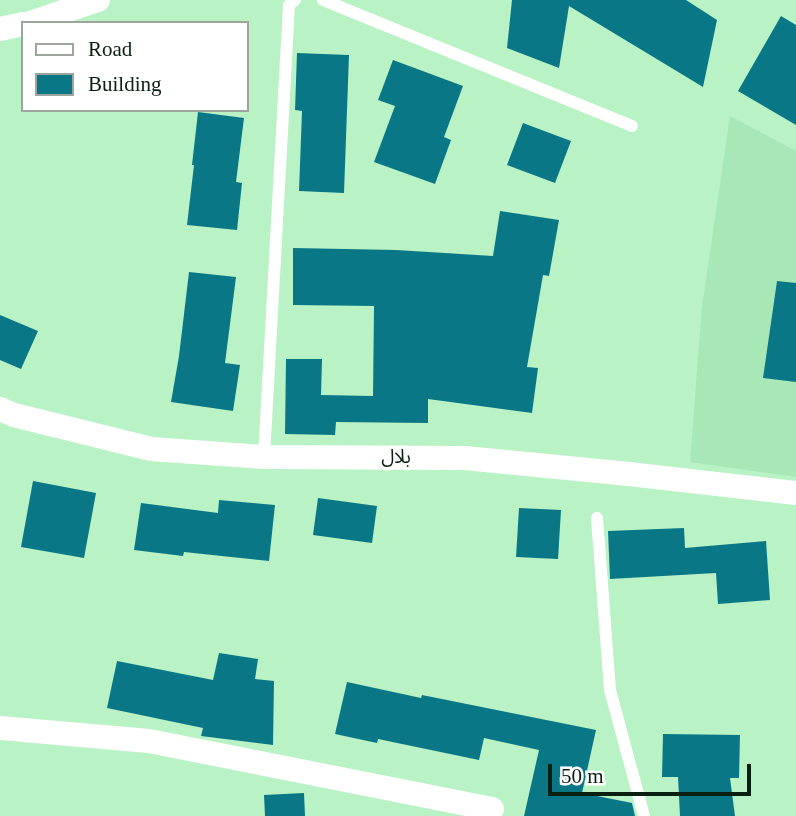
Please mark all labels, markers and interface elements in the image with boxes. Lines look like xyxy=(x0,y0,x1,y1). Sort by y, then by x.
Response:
legend xyxy=(21,21,248,112)
text: Road xyxy=(88,37,132,61)
text: Building xyxy=(88,72,162,96)
street label: بلال xyxy=(381,447,411,469)
scale bar xyxy=(551,750,754,794)
text: 50 m xyxy=(561,764,604,788)

